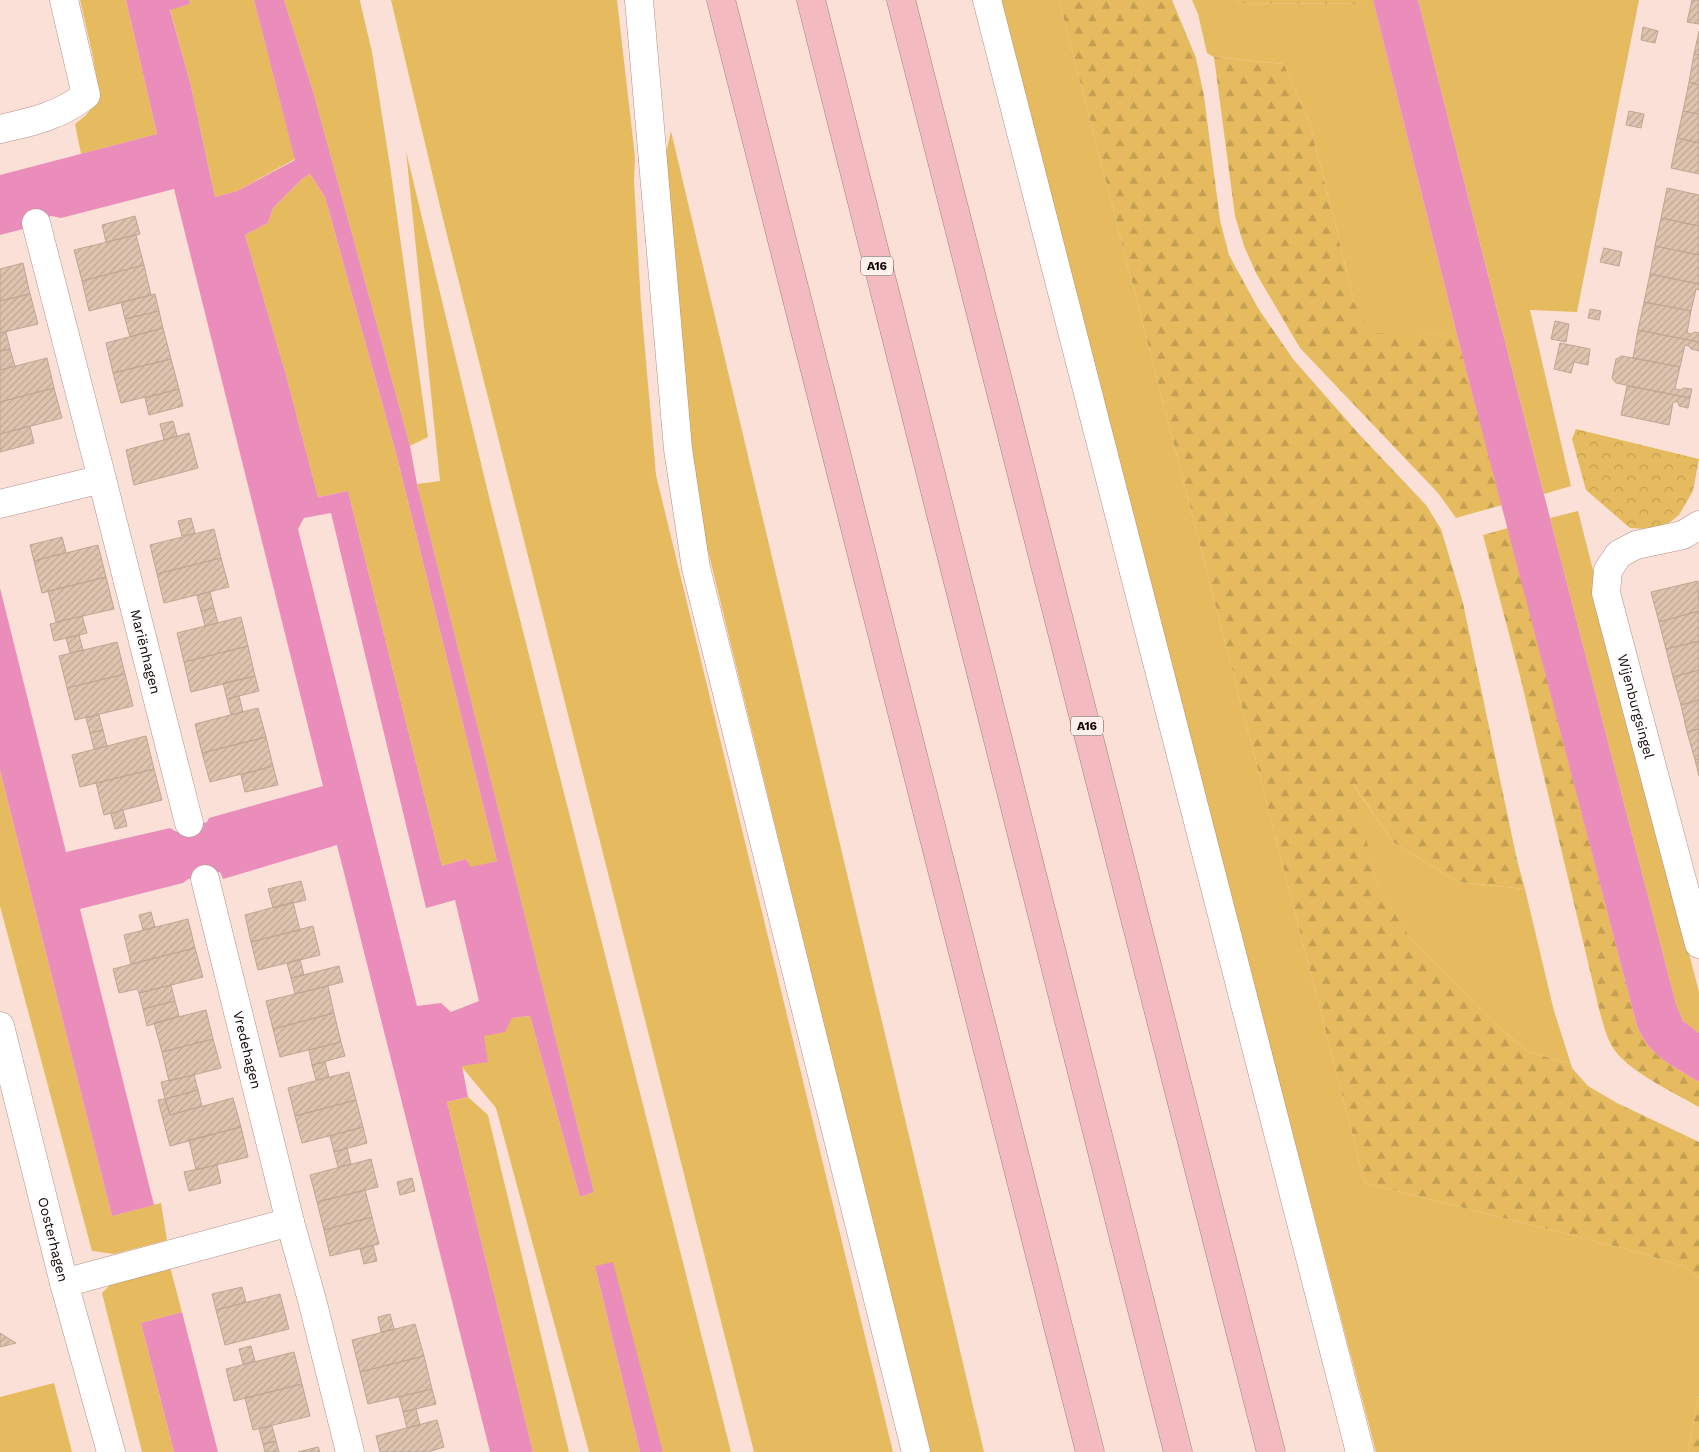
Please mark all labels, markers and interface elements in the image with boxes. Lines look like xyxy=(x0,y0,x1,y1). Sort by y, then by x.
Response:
road number: A16 xyxy=(861,256,893,276)
street label: Mariënhagen xyxy=(127,608,164,696)
street label: Wijenburgsingel xyxy=(1615,652,1658,761)
road number: A16 xyxy=(1071,716,1103,736)
street label: Vredehagen xyxy=(230,1009,265,1091)
street label: Oosterhagen xyxy=(35,1195,71,1284)

